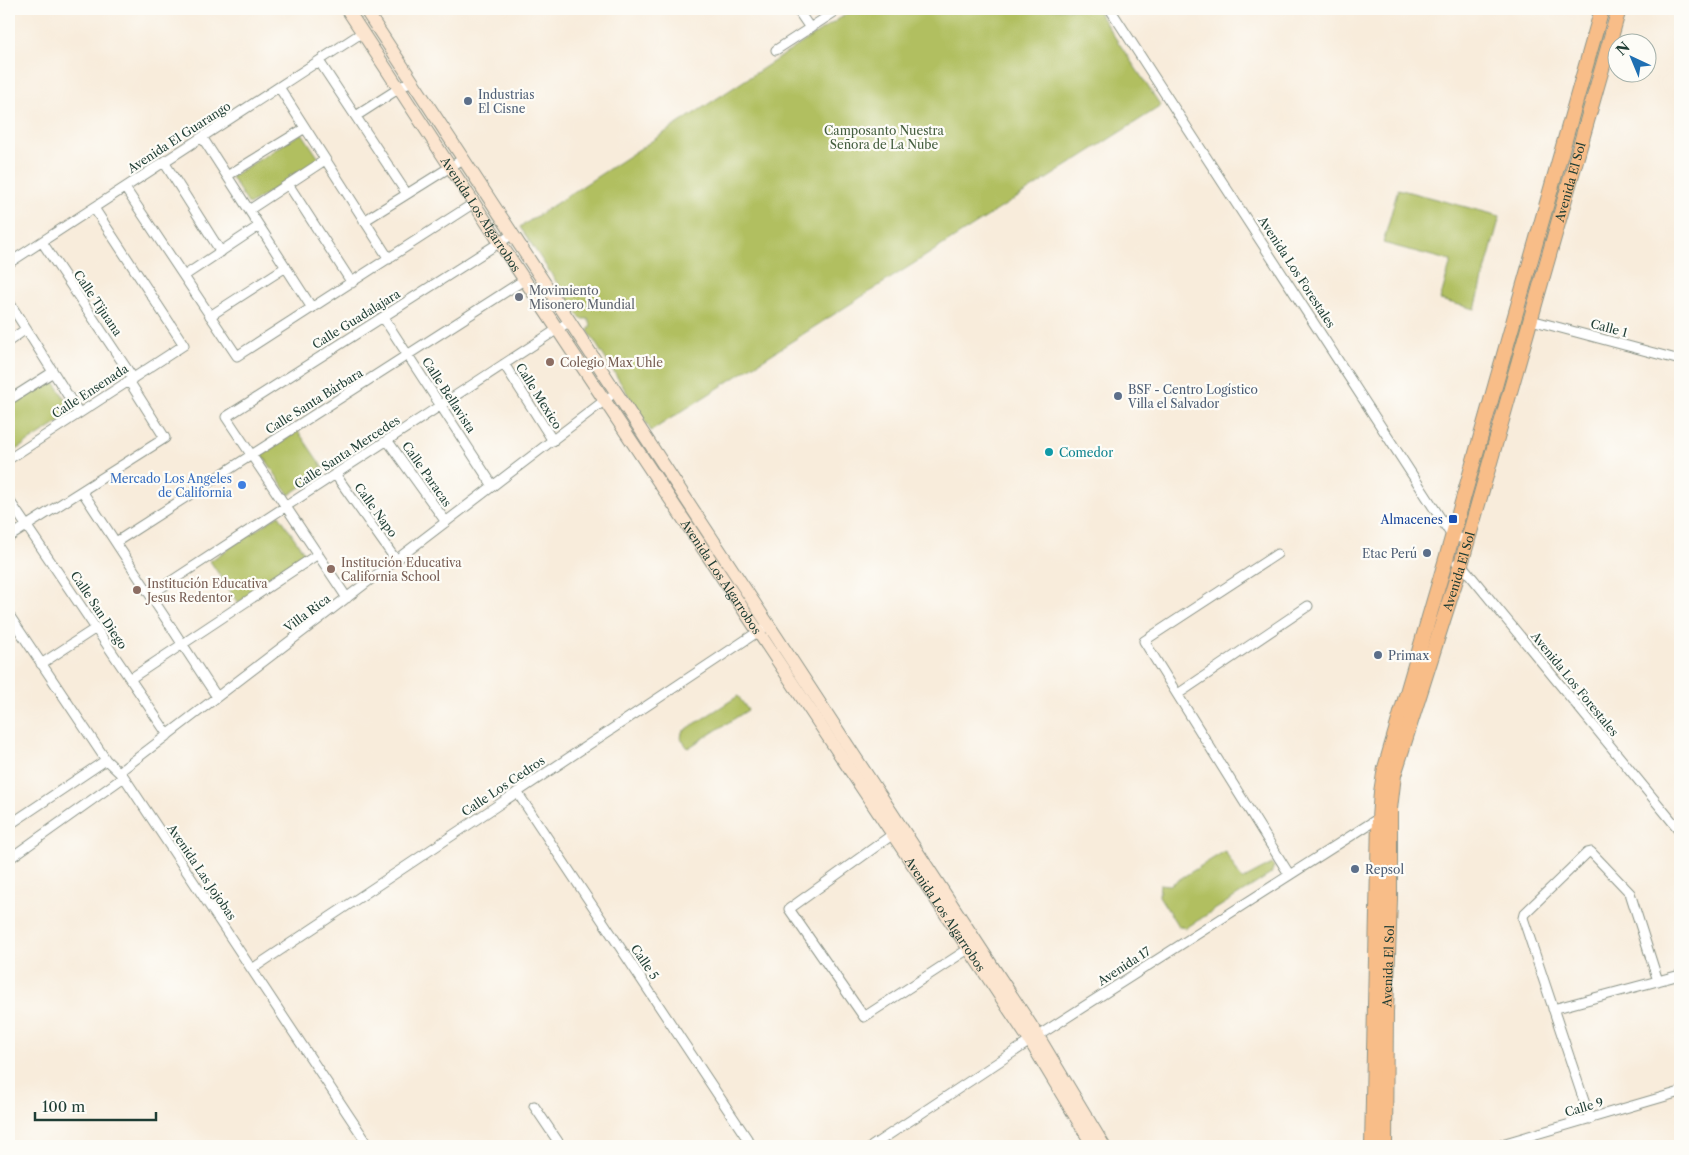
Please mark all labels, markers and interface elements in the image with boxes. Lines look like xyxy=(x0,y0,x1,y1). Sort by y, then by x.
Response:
north arrow xyxy=(1606,32,1656,82)
text: N xyxy=(1612,38,1634,59)
place label: Industrias El Cisne xyxy=(478,87,534,116)
marker: Industrias El Cisne xyxy=(462,95,474,107)
street label: Avenida El Guarango xyxy=(124,98,233,176)
park label: Camposanto Nuestra Señora de La Nube xyxy=(824,123,945,152)
street label: Avenida El Sol xyxy=(1551,140,1588,224)
street label: Avenida Los Algarrobos xyxy=(437,153,524,274)
street label: Avenida Los Forestales xyxy=(1255,213,1339,331)
street label: Calle Tijuana xyxy=(71,267,126,339)
place label: Movimiento Misonero Mundial xyxy=(529,283,635,312)
street label: Calle Guadalajara xyxy=(309,286,403,352)
marker: Movimiento Misonero Mundial xyxy=(513,291,525,303)
street label: Calle 1 xyxy=(1589,316,1629,340)
street label: Calle Bellavista xyxy=(419,355,479,436)
place label: Colegio Max Uhle xyxy=(560,355,663,370)
marker: Colegio Max Uhle xyxy=(544,356,556,368)
street label: Calle Ensenada xyxy=(49,360,131,421)
street label: Calle Mexico xyxy=(513,360,565,432)
street label: Calle Santa Bárbara xyxy=(263,365,366,437)
place label: BSF - Centro Logístico Villa el Salvador xyxy=(1127,382,1258,411)
marker: BSF - Centro Logístico Villa el Salvador xyxy=(1112,390,1124,402)
street label: Calle Santa Mercedes xyxy=(291,412,403,492)
street label: Calle Paracas xyxy=(399,439,455,509)
place label: Comedor xyxy=(1059,445,1113,460)
marker: Comedor xyxy=(1043,446,1055,458)
place label: Mercado Los Angeles de California xyxy=(110,471,233,500)
marker: Mercado Los Angeles de California xyxy=(236,479,248,491)
street label: Calle Napo xyxy=(351,480,401,540)
place label: Almacenes xyxy=(1380,512,1443,527)
marker: Almacenes xyxy=(1447,513,1459,525)
street label: Avenida Los Algarrobos xyxy=(678,516,765,637)
street label: Avenida El Sol xyxy=(1439,529,1477,614)
place label: Etac Perú xyxy=(1362,546,1418,561)
marker: Etac Perú xyxy=(1421,547,1433,559)
place label: Institución Educativa California School xyxy=(341,555,462,584)
marker: Institución Educativa California School xyxy=(325,563,337,575)
street label: Calle San Diego xyxy=(67,568,131,652)
place label: Institución Educativa Jesus Redentor xyxy=(145,576,268,605)
marker: Institución Educativa Jesus Redentor xyxy=(131,584,143,596)
street label: Villa Rica xyxy=(280,590,334,636)
street label: Avenida Los Forestales xyxy=(1528,628,1622,739)
place label: Primax xyxy=(1388,648,1429,663)
marker: Primax xyxy=(1372,649,1384,661)
street label: Calle Los Cedros xyxy=(459,753,547,819)
street label: Avenida Las Jojobas xyxy=(164,820,240,923)
street label: Avenida Los Algarrobos xyxy=(902,853,989,974)
place label: Repsol xyxy=(1365,862,1404,877)
marker: Repsol xyxy=(1349,863,1361,875)
street label: Avenida El Sol xyxy=(1379,924,1397,1008)
street label: Calle 5 xyxy=(628,942,662,982)
street label: Avenida 17 xyxy=(1094,943,1153,989)
scale bar xyxy=(35,1090,156,1122)
street label: Calle 9 xyxy=(1563,1094,1605,1120)
text: 100 m xyxy=(42,1097,85,1116)

